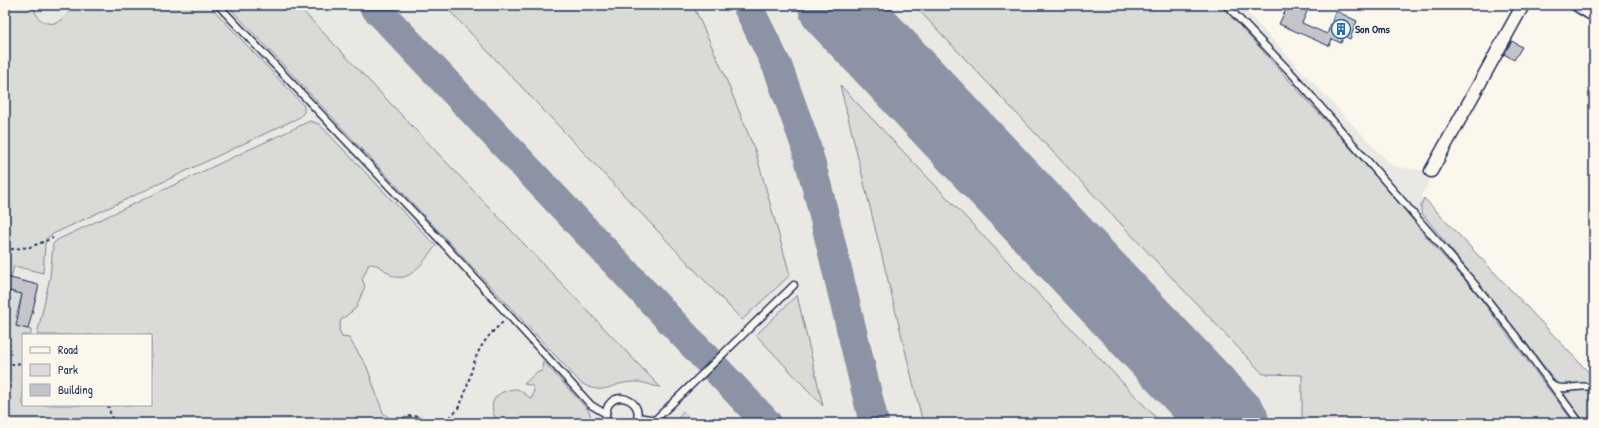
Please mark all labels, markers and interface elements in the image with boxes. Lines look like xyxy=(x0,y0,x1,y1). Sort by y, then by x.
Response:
building icon: Son Oms xyxy=(1330,18,1352,40)
place label: Son Oms xyxy=(1355,22,1391,36)
legend xyxy=(22,334,152,406)
text: Road xyxy=(58,341,78,358)
text: Park xyxy=(58,361,78,378)
text: Building xyxy=(58,381,93,398)

